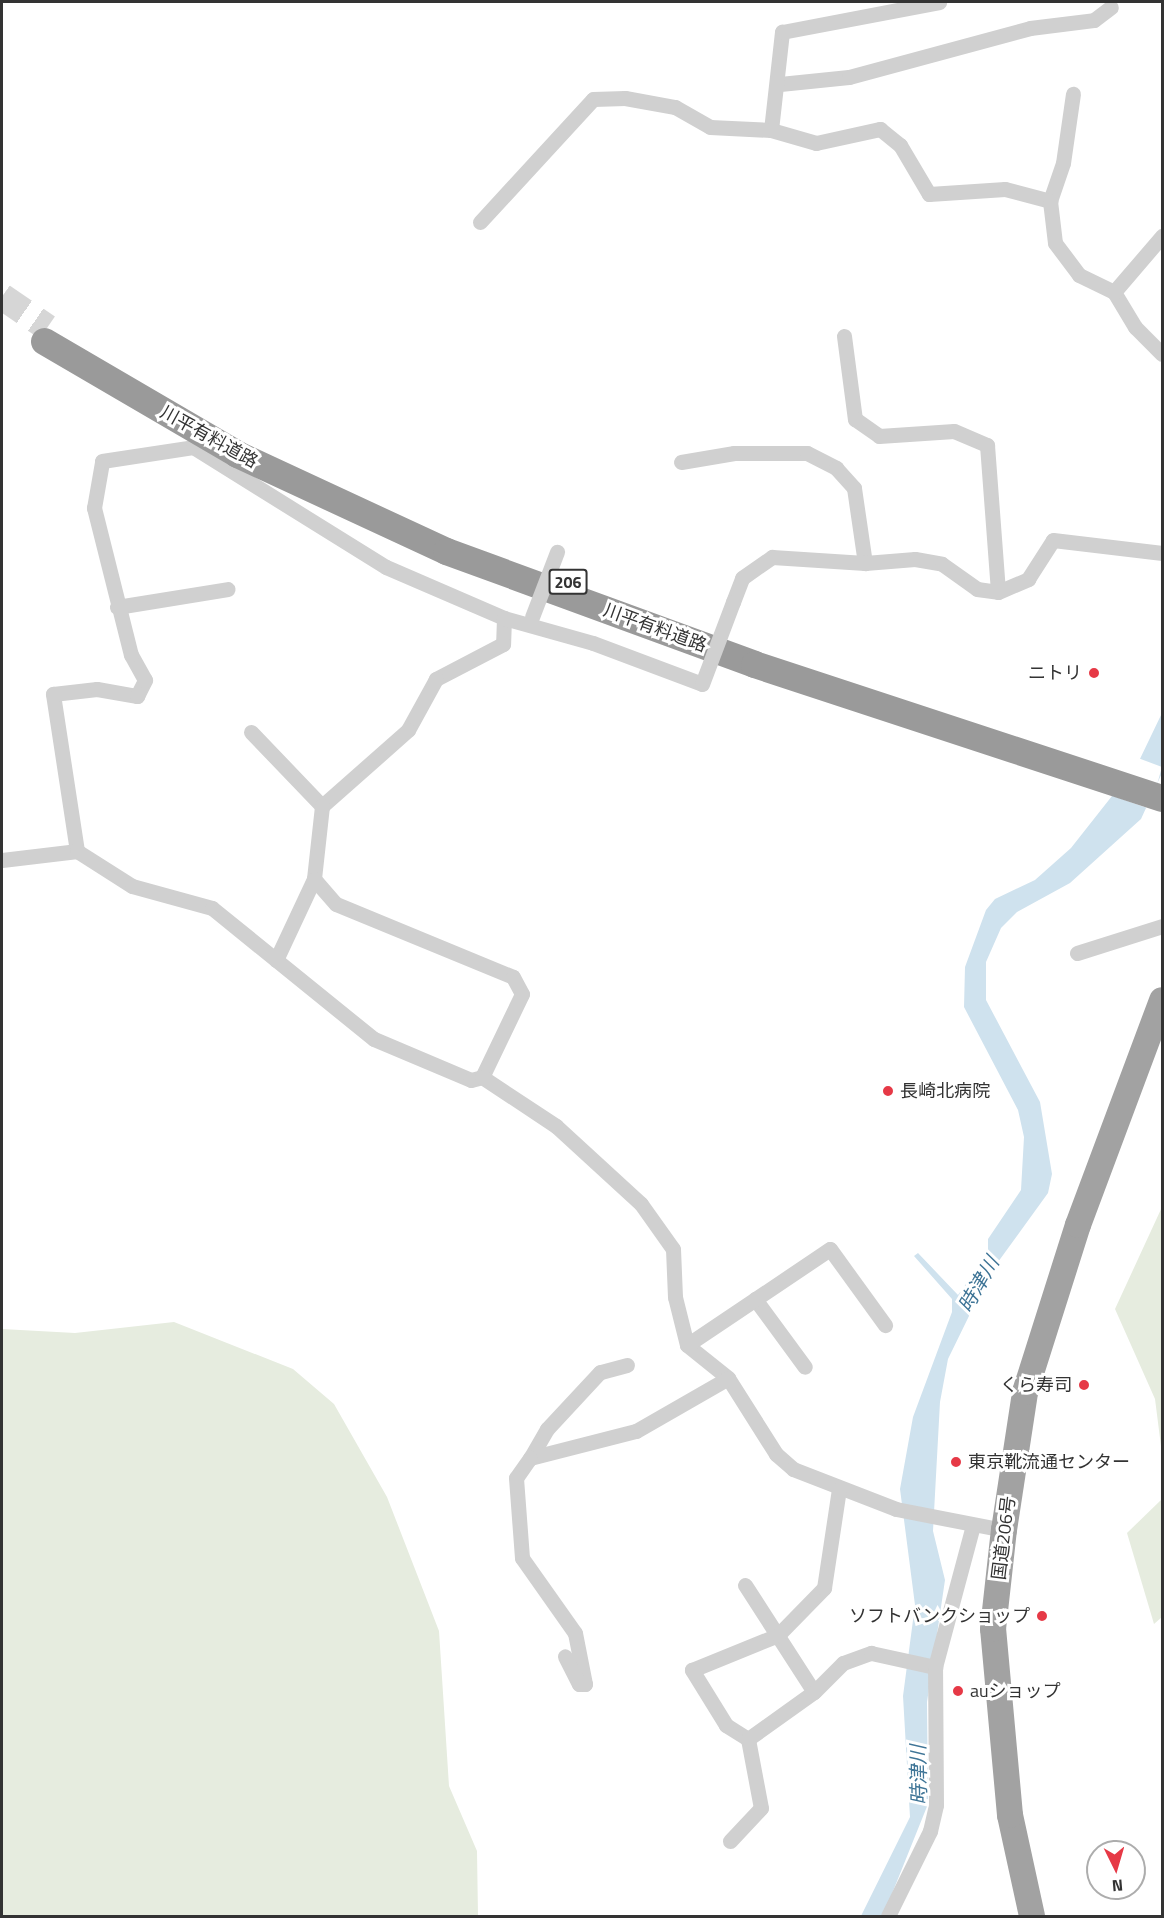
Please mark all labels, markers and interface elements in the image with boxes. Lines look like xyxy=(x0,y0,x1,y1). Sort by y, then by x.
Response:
street label: 川平有料道路 xyxy=(157,401,261,473)
road number: 206 xyxy=(548,569,588,595)
street label: 川平有料道路 xyxy=(601,599,709,657)
place label: ニトリ xyxy=(1028,662,1082,684)
marker: ニトリ xyxy=(1087,666,1101,680)
place label: 長崎北病院 xyxy=(900,1080,990,1102)
marker: 長崎北病院 xyxy=(881,1084,895,1098)
water label: 時津川 xyxy=(953,1252,1003,1316)
place label: くら寿司 xyxy=(1000,1374,1072,1396)
marker: くら寿司 xyxy=(1077,1378,1091,1392)
place label: 東京靴流通センター xyxy=(968,1451,1130,1473)
marker: 東京靴流通センター xyxy=(949,1455,963,1469)
street label: 国道206号 xyxy=(988,1495,1020,1581)
place label: ソフトバンクショップ xyxy=(850,1605,1030,1627)
marker: ソフトバンクショップ xyxy=(1035,1609,1049,1623)
place label: auショップ xyxy=(970,1680,1061,1702)
marker: auショップ xyxy=(951,1684,965,1698)
water label: 時津川 xyxy=(905,1745,931,1805)
north arrow xyxy=(1086,1840,1146,1900)
text: N xyxy=(1111,1874,1124,1898)

